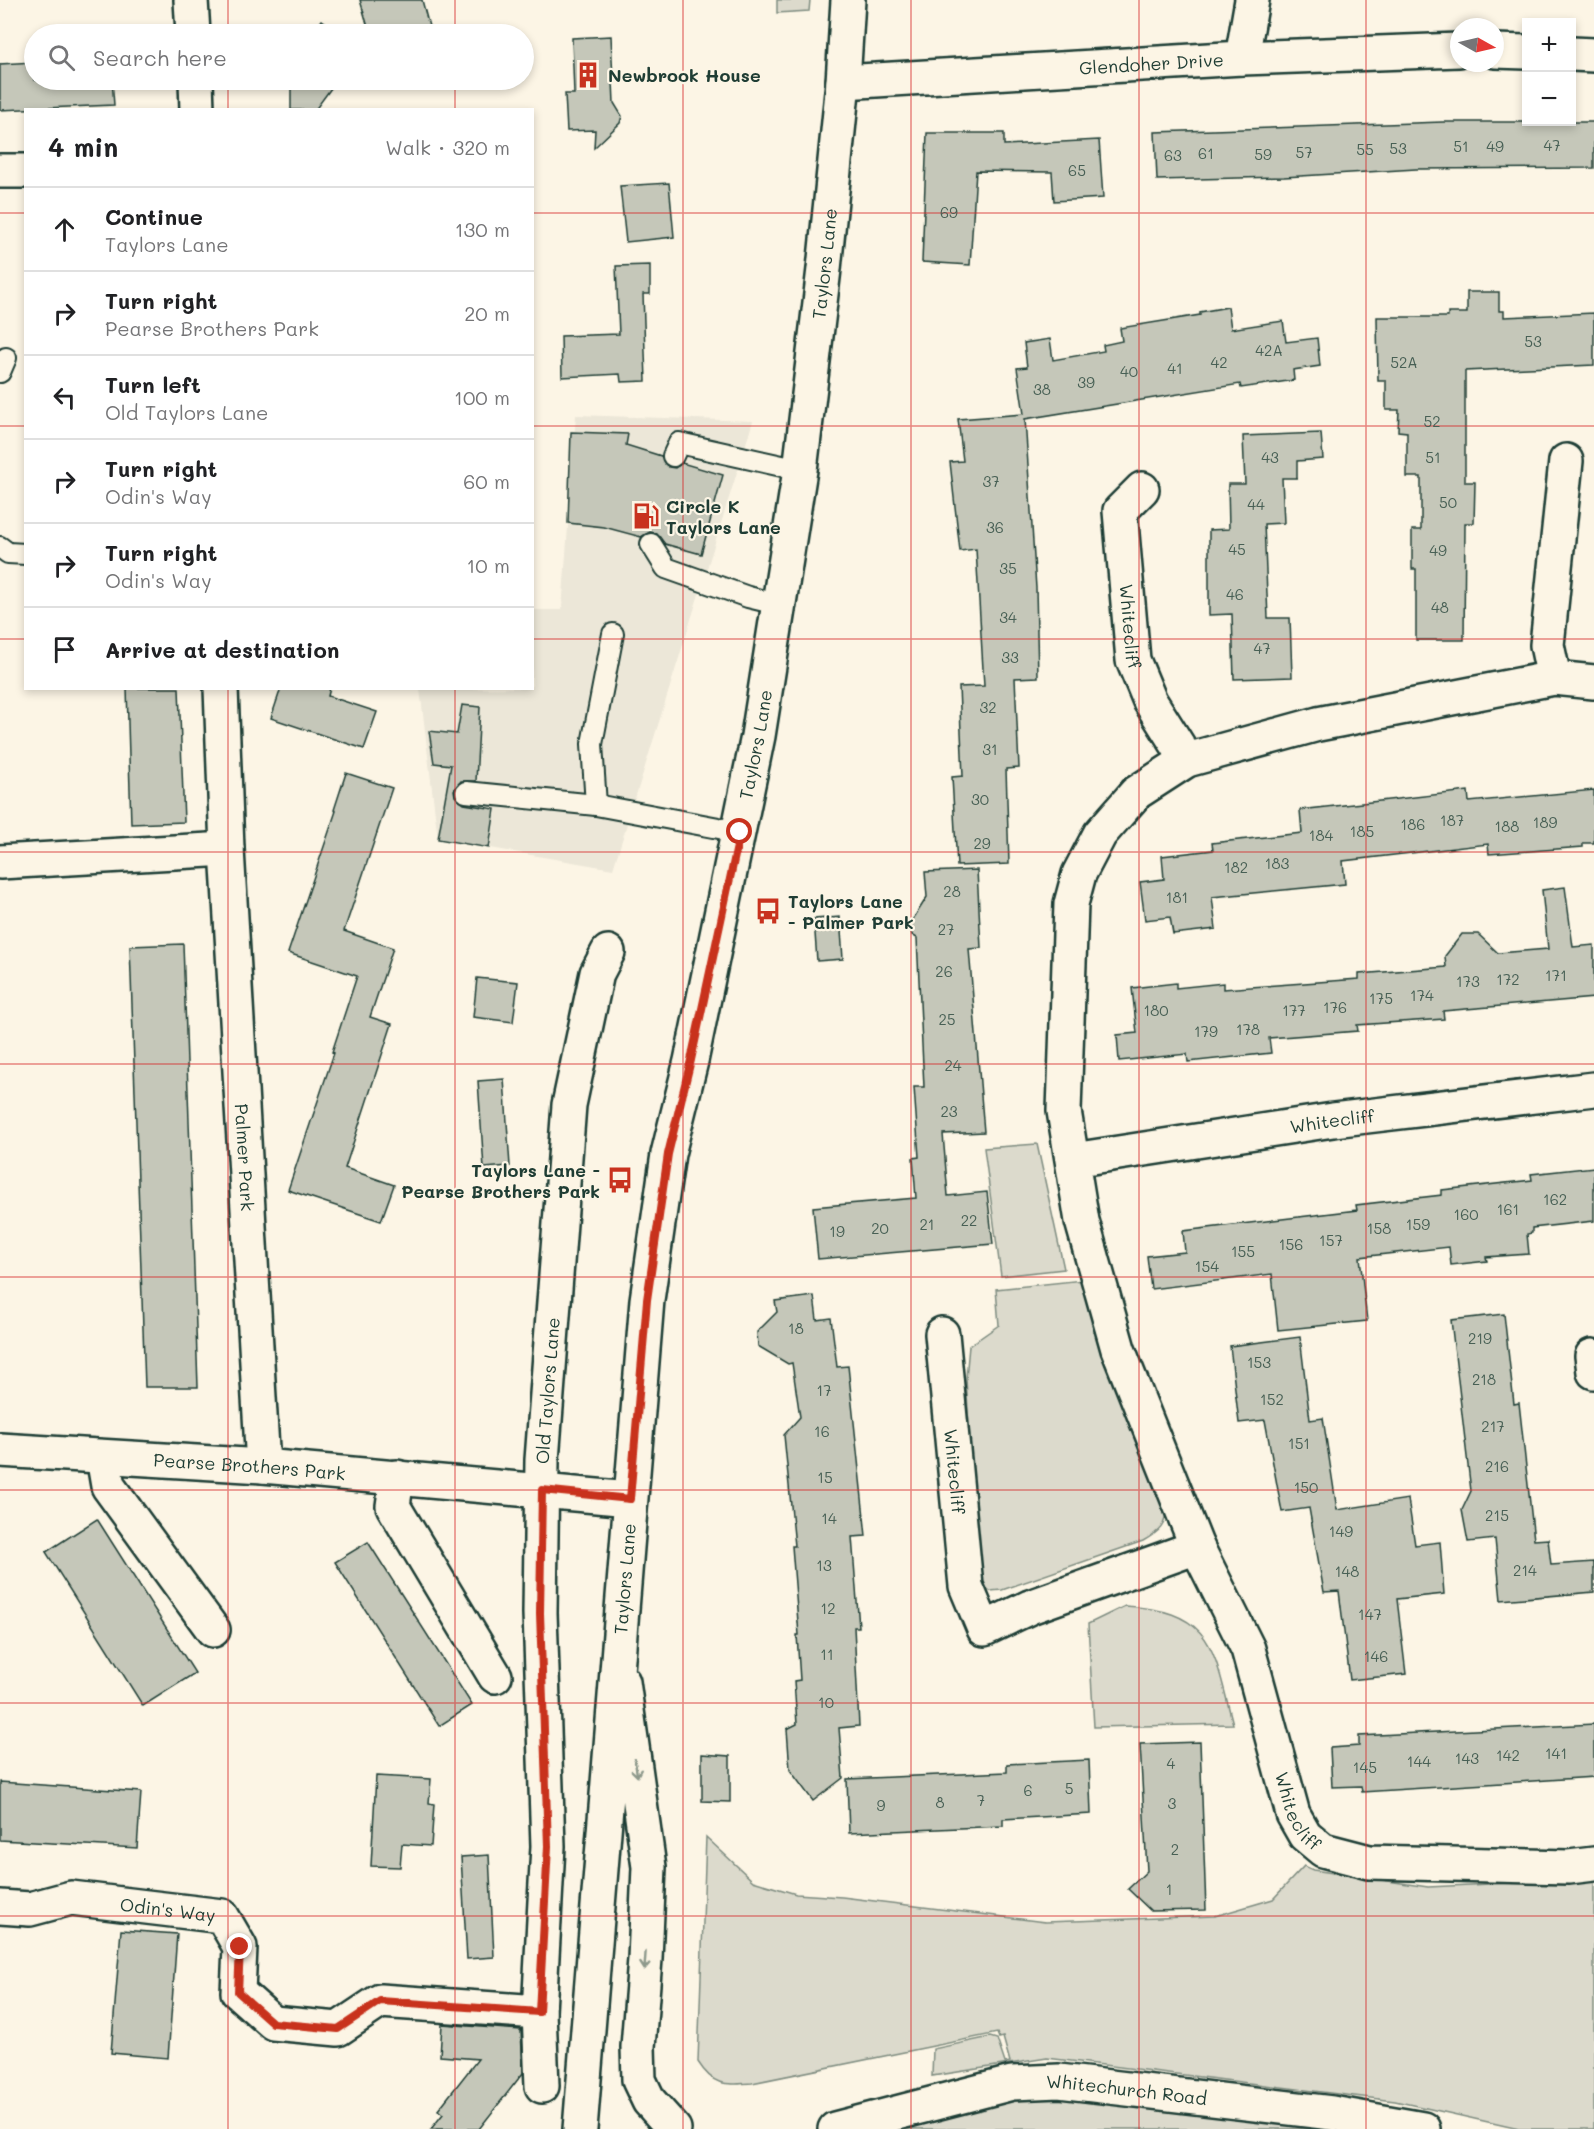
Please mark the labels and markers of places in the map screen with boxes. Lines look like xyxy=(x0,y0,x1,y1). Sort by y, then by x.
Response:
building icon: Newbrook House xyxy=(573,60,603,90)
place label: Newbrook House xyxy=(608,63,761,87)
place label: Circle K Taylors Lane xyxy=(666,494,781,539)
fuel station icon: Circle K Taylors Lane xyxy=(631,501,661,531)
place label: Taylors Lane - Palmer Park xyxy=(788,889,914,934)
bus stop icon: Taylors Lane - Palmer Park xyxy=(753,896,783,926)
place label: Taylors Lane - Pearse Brothers Park xyxy=(401,1158,600,1203)
bus stop icon: Taylors Lane - Pearse Brothers Park xyxy=(605,1165,635,1195)

